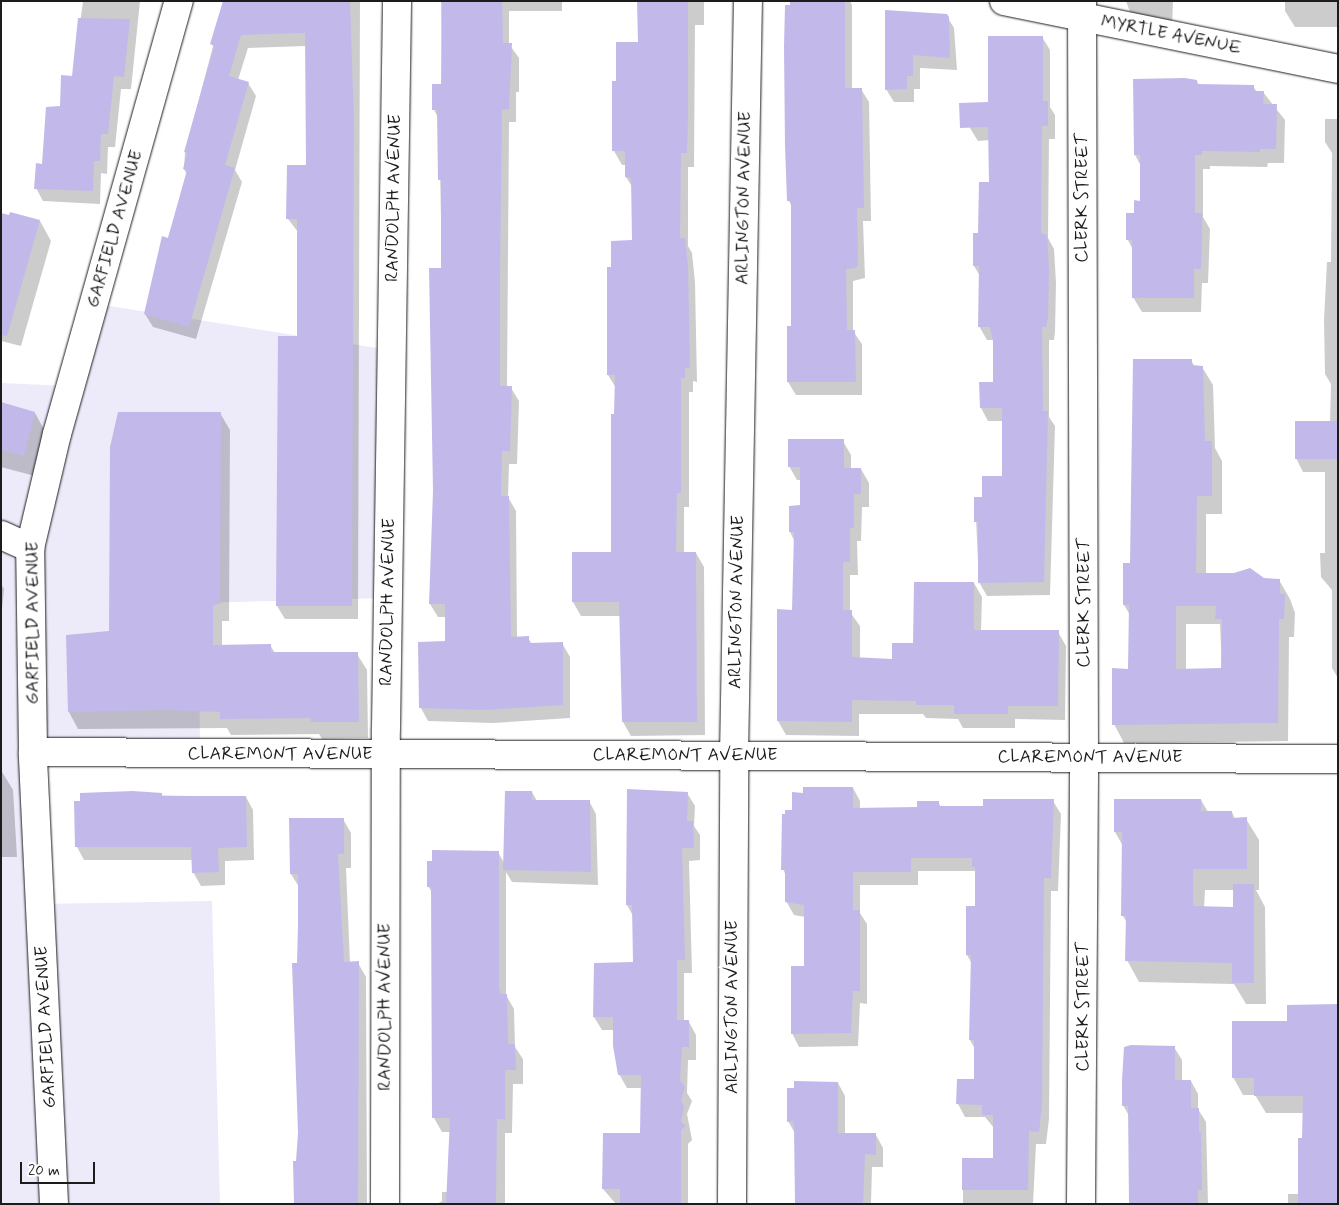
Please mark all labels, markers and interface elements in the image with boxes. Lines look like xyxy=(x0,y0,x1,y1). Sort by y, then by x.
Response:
street label: MYRTLE AVENUE xyxy=(1099,11,1243,59)
street label: ARLINGTON AVENUE xyxy=(732,111,756,285)
street label: RANDOLPH AVENUE xyxy=(382,114,406,282)
street label: CLERK STREET xyxy=(1071,133,1093,263)
street label: GARFIELD AVENUE xyxy=(82,148,148,310)
street label: ARLINGTON AVENUE xyxy=(725,515,749,689)
street label: RANDOLPH AVENUE xyxy=(376,518,400,686)
street label: CLERK STREET xyxy=(1073,538,1095,668)
street label: GARFIELD AVENUE xyxy=(22,542,44,704)
street label: CLAREMONT AVENUE xyxy=(187,743,373,765)
street label: CLAREMONT AVENUE xyxy=(592,744,778,766)
street label: CLAREMONT AVENUE xyxy=(997,746,1183,768)
street label: ARLINGTON AVENUE xyxy=(721,920,743,1094)
street label: RANDOLPH AVENUE xyxy=(374,923,396,1091)
street label: CLERK STREET xyxy=(1072,942,1094,1072)
street label: GARFIELD AVENUE xyxy=(31,945,61,1109)
scale bar xyxy=(22,1152,98,1184)
text: 20 m xyxy=(28,1161,60,1181)

